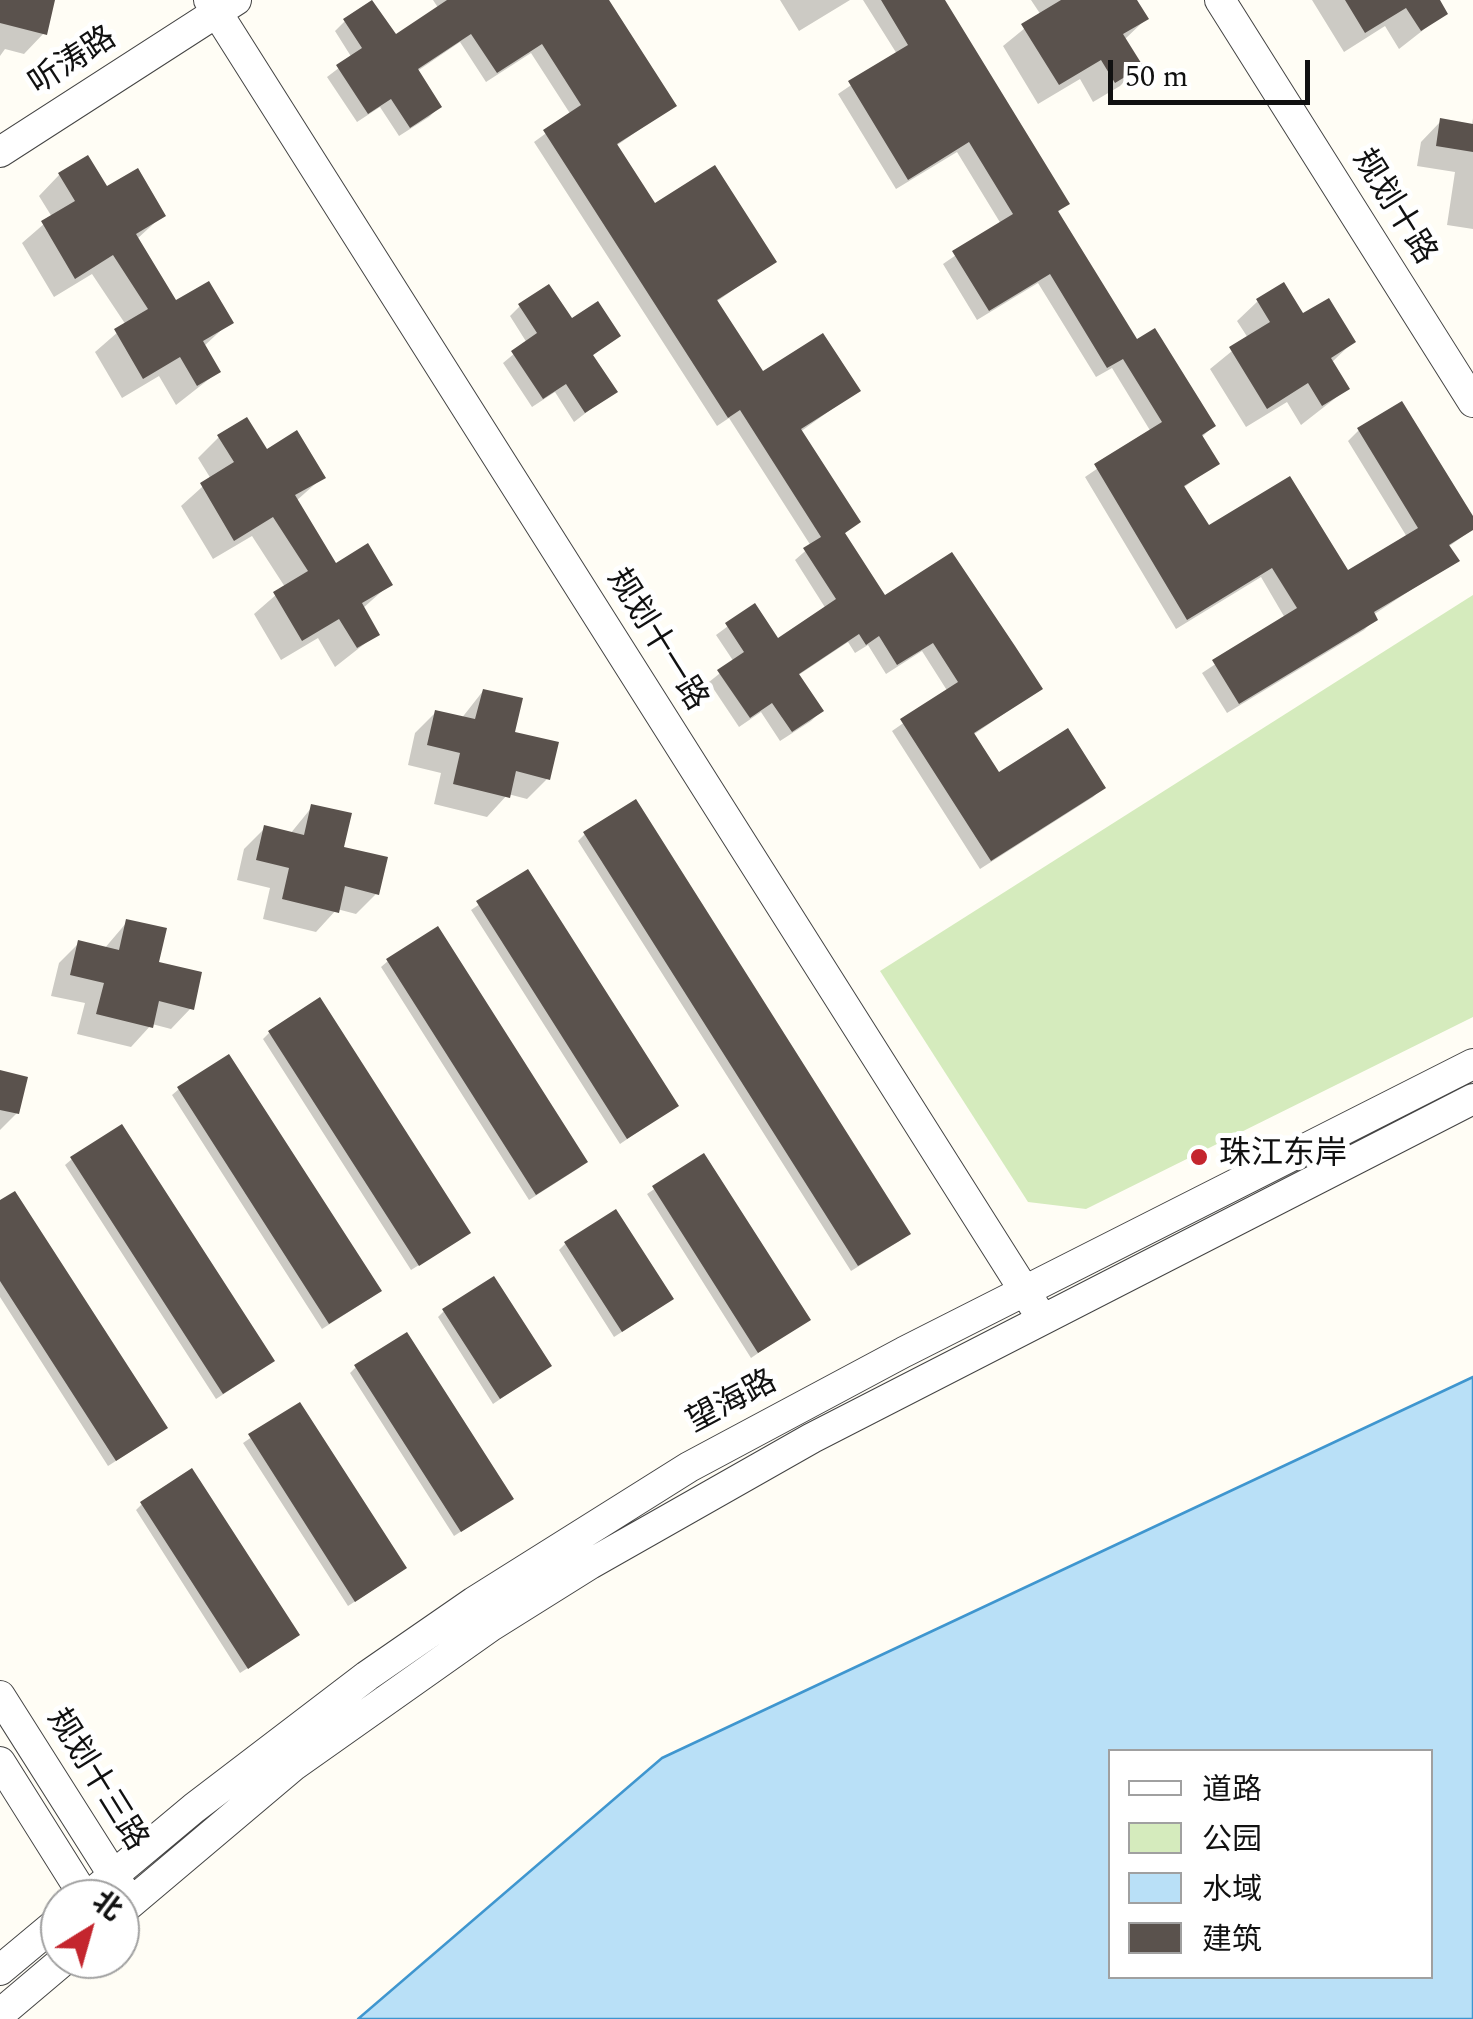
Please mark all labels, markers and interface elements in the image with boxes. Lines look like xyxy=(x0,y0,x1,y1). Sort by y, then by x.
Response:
street label: 听涛路 xyxy=(23,21,125,105)
scale bar xyxy=(1113,40,1316,102)
text: 50 m xyxy=(1125,54,1188,100)
street label: 规划十路 xyxy=(1342,144,1442,272)
street label: 规划十一路 xyxy=(596,563,714,719)
place label: 珠江东岸 xyxy=(1219,1138,1347,1176)
marker: 珠江东岸 xyxy=(1188,1146,1210,1168)
street label: 望海路 xyxy=(682,1365,784,1443)
street label: 规划十三路 xyxy=(36,1703,154,1859)
legend xyxy=(1108,1749,1433,1979)
text: 道路 xyxy=(1202,1767,1262,1813)
text: 公园 xyxy=(1202,1817,1262,1863)
text: 水域 xyxy=(1202,1867,1262,1913)
north arrow xyxy=(40,1879,140,1979)
text: 北 xyxy=(83,1881,131,1932)
text: 建筑 xyxy=(1202,1917,1262,1963)

